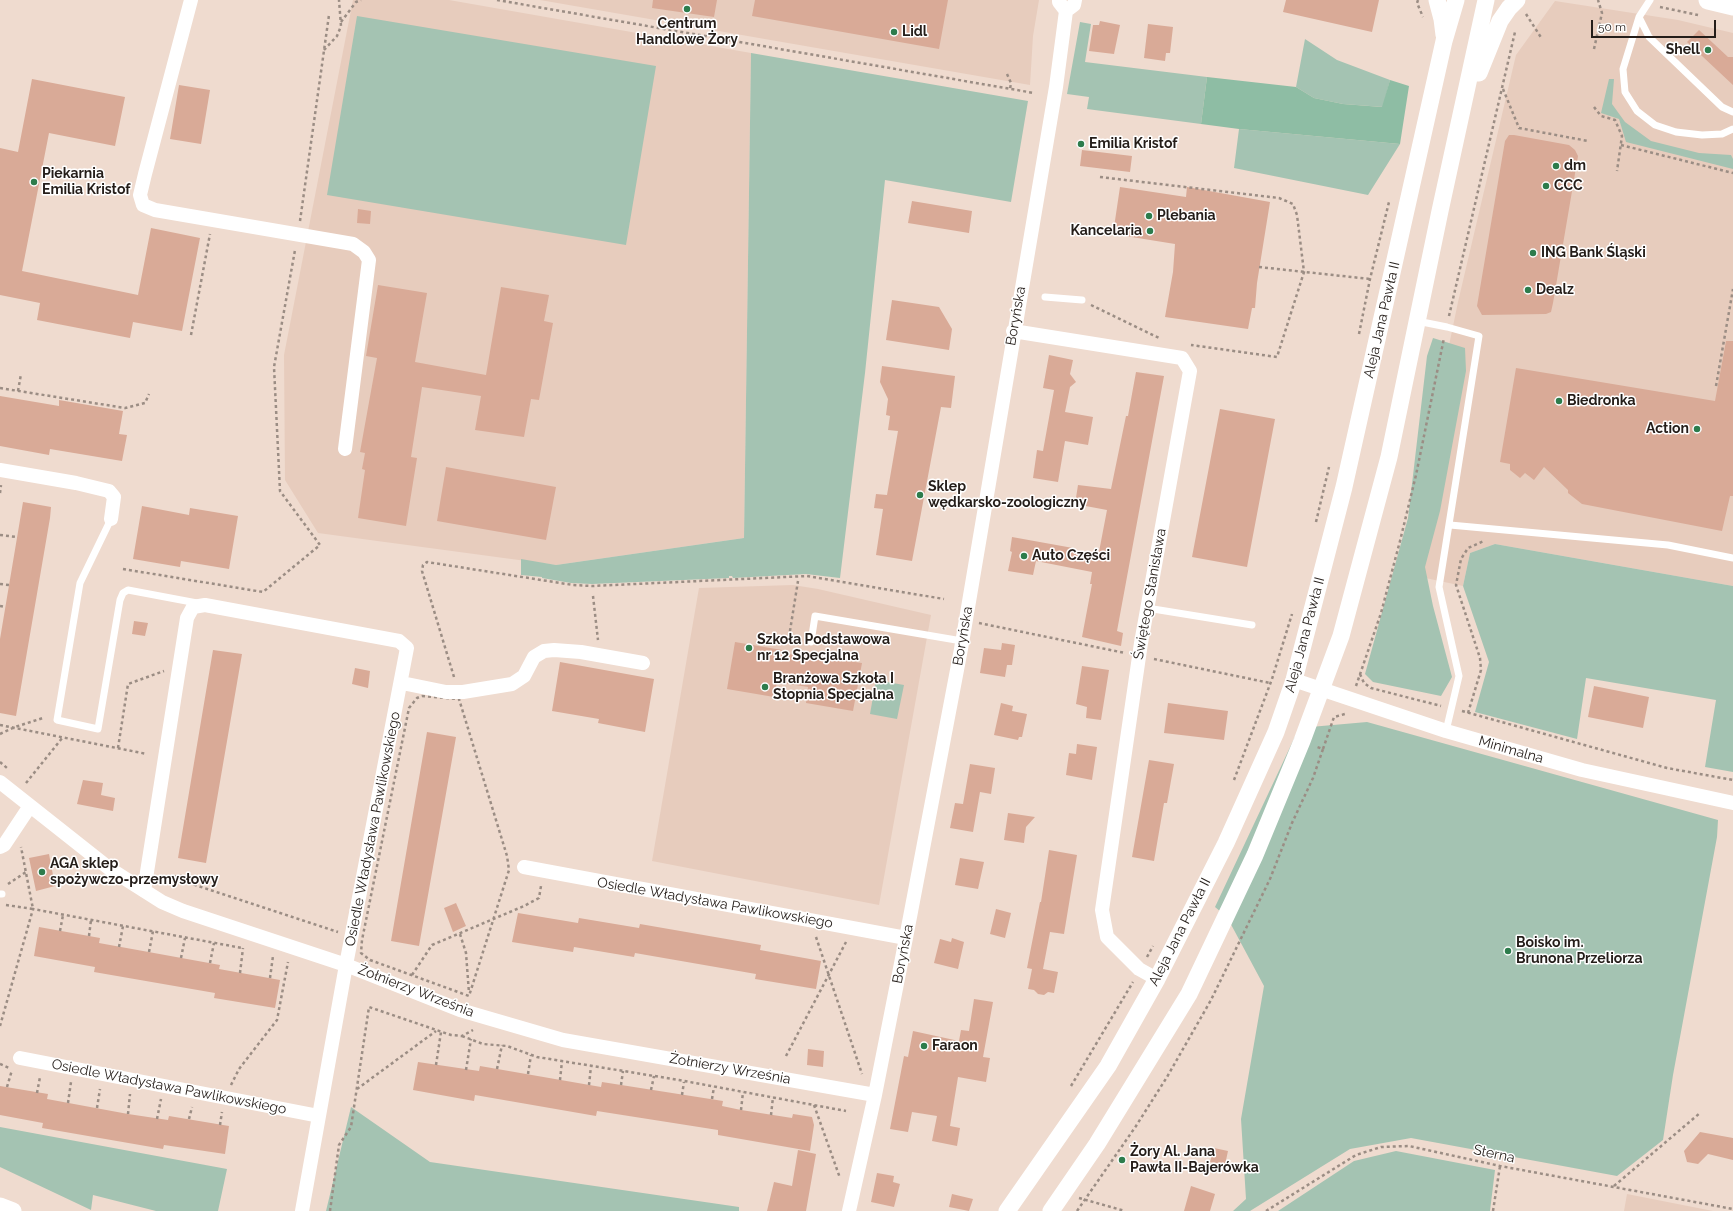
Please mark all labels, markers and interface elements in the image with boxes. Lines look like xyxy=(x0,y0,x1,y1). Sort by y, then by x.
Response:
marker: Centrum Handlowe Żory xyxy=(682,4,692,14)
scale bar xyxy=(1593,12,1718,38)
place label: Centrum Handlowe Żory xyxy=(636,16,738,48)
text: 50 m xyxy=(1598,20,1626,34)
place label: Lidl xyxy=(902,24,927,40)
marker: Lidl xyxy=(889,27,899,37)
place label: Shell xyxy=(1666,42,1700,58)
marker: Shell xyxy=(1703,45,1713,55)
place label: Emilia Kristof xyxy=(1089,136,1177,152)
marker: Emilia Kristof xyxy=(1076,139,1086,149)
place label: dm xyxy=(1564,158,1586,174)
marker: dm xyxy=(1551,161,1561,171)
place label: Piekarnia Emilia Kristof xyxy=(42,166,130,198)
marker: Piekarnia Emilia Kristof xyxy=(29,177,39,187)
place label: CCC xyxy=(1554,178,1583,194)
marker: CCC xyxy=(1541,181,1551,191)
place label: Plebania xyxy=(1157,208,1216,224)
marker: Plebania xyxy=(1144,211,1154,221)
place label: Kancelaria xyxy=(1070,223,1142,239)
marker: Kancelaria xyxy=(1145,226,1155,236)
place label: ING Bank Śląski xyxy=(1541,245,1646,261)
marker: ING Bank Śląski xyxy=(1528,248,1538,258)
street label: Aleja Jana Pawła II xyxy=(1360,260,1404,380)
place label: Dealz xyxy=(1536,282,1574,298)
street label: Boryńska xyxy=(1003,285,1029,347)
marker: Dealz xyxy=(1523,285,1533,295)
place label: Biedronka xyxy=(1567,393,1636,409)
marker: Biedronka xyxy=(1554,396,1564,406)
place label: Action xyxy=(1646,421,1689,437)
marker: Action xyxy=(1692,424,1702,434)
place label: Sklep wędkarsko-zoologiczny xyxy=(928,479,1087,512)
marker: Sklep wędkarsko-zoologiczny xyxy=(915,490,925,500)
street label: Świętego Stanisława xyxy=(1130,527,1170,661)
place label: Auto Części xyxy=(1032,548,1110,564)
marker: Auto Części xyxy=(1019,551,1029,561)
street label: Aleja Jana Pawła II xyxy=(1281,575,1329,695)
street label: Boryńska xyxy=(950,605,976,667)
place label: Szkoła Podstawowa nr 12 Specjalna xyxy=(757,632,890,664)
marker: Szkoła Podstawowa nr 12 Specjalna xyxy=(744,643,754,653)
place label: Branżowa Szkoła I Stopnia Specjalna xyxy=(773,671,894,704)
marker: Branżowa Szkoła I Stopnia Specjalna xyxy=(760,682,770,692)
street label: Osiedle Władysława Pawlikowskiego xyxy=(342,710,404,948)
street label: Minimalna xyxy=(1477,733,1545,767)
place label: AGA sklep spożywczo-przemysłowy xyxy=(50,856,219,888)
marker: AGA sklep spożywczo-przemysłowy xyxy=(37,867,47,877)
street label: Osiedle Władysława Pawlikowskiego xyxy=(596,874,834,932)
street label: Aleja Jana Pawła II xyxy=(1145,875,1215,989)
street label: Boryńska xyxy=(889,923,917,985)
place label: Boisko im. Brunona Przeliorza xyxy=(1516,935,1643,968)
marker: Boisko im. Brunona Przeliorza xyxy=(1503,946,1513,956)
street label: Żołnierzy Września xyxy=(356,961,476,1021)
place label: Faraon xyxy=(932,1038,978,1054)
marker: Faraon xyxy=(919,1041,929,1051)
street label: Żołnierzy Września xyxy=(668,1050,792,1088)
street label: Osiedle Władysława Pawlikowskiego xyxy=(50,1056,288,1118)
street label: Sterna xyxy=(1472,1141,1516,1167)
place label: Żory Al. Jana Pawła II-Bajerówka xyxy=(1130,1144,1259,1176)
marker: Żory Al. Jana Pawła II-Bajerówka xyxy=(1117,1155,1127,1165)

